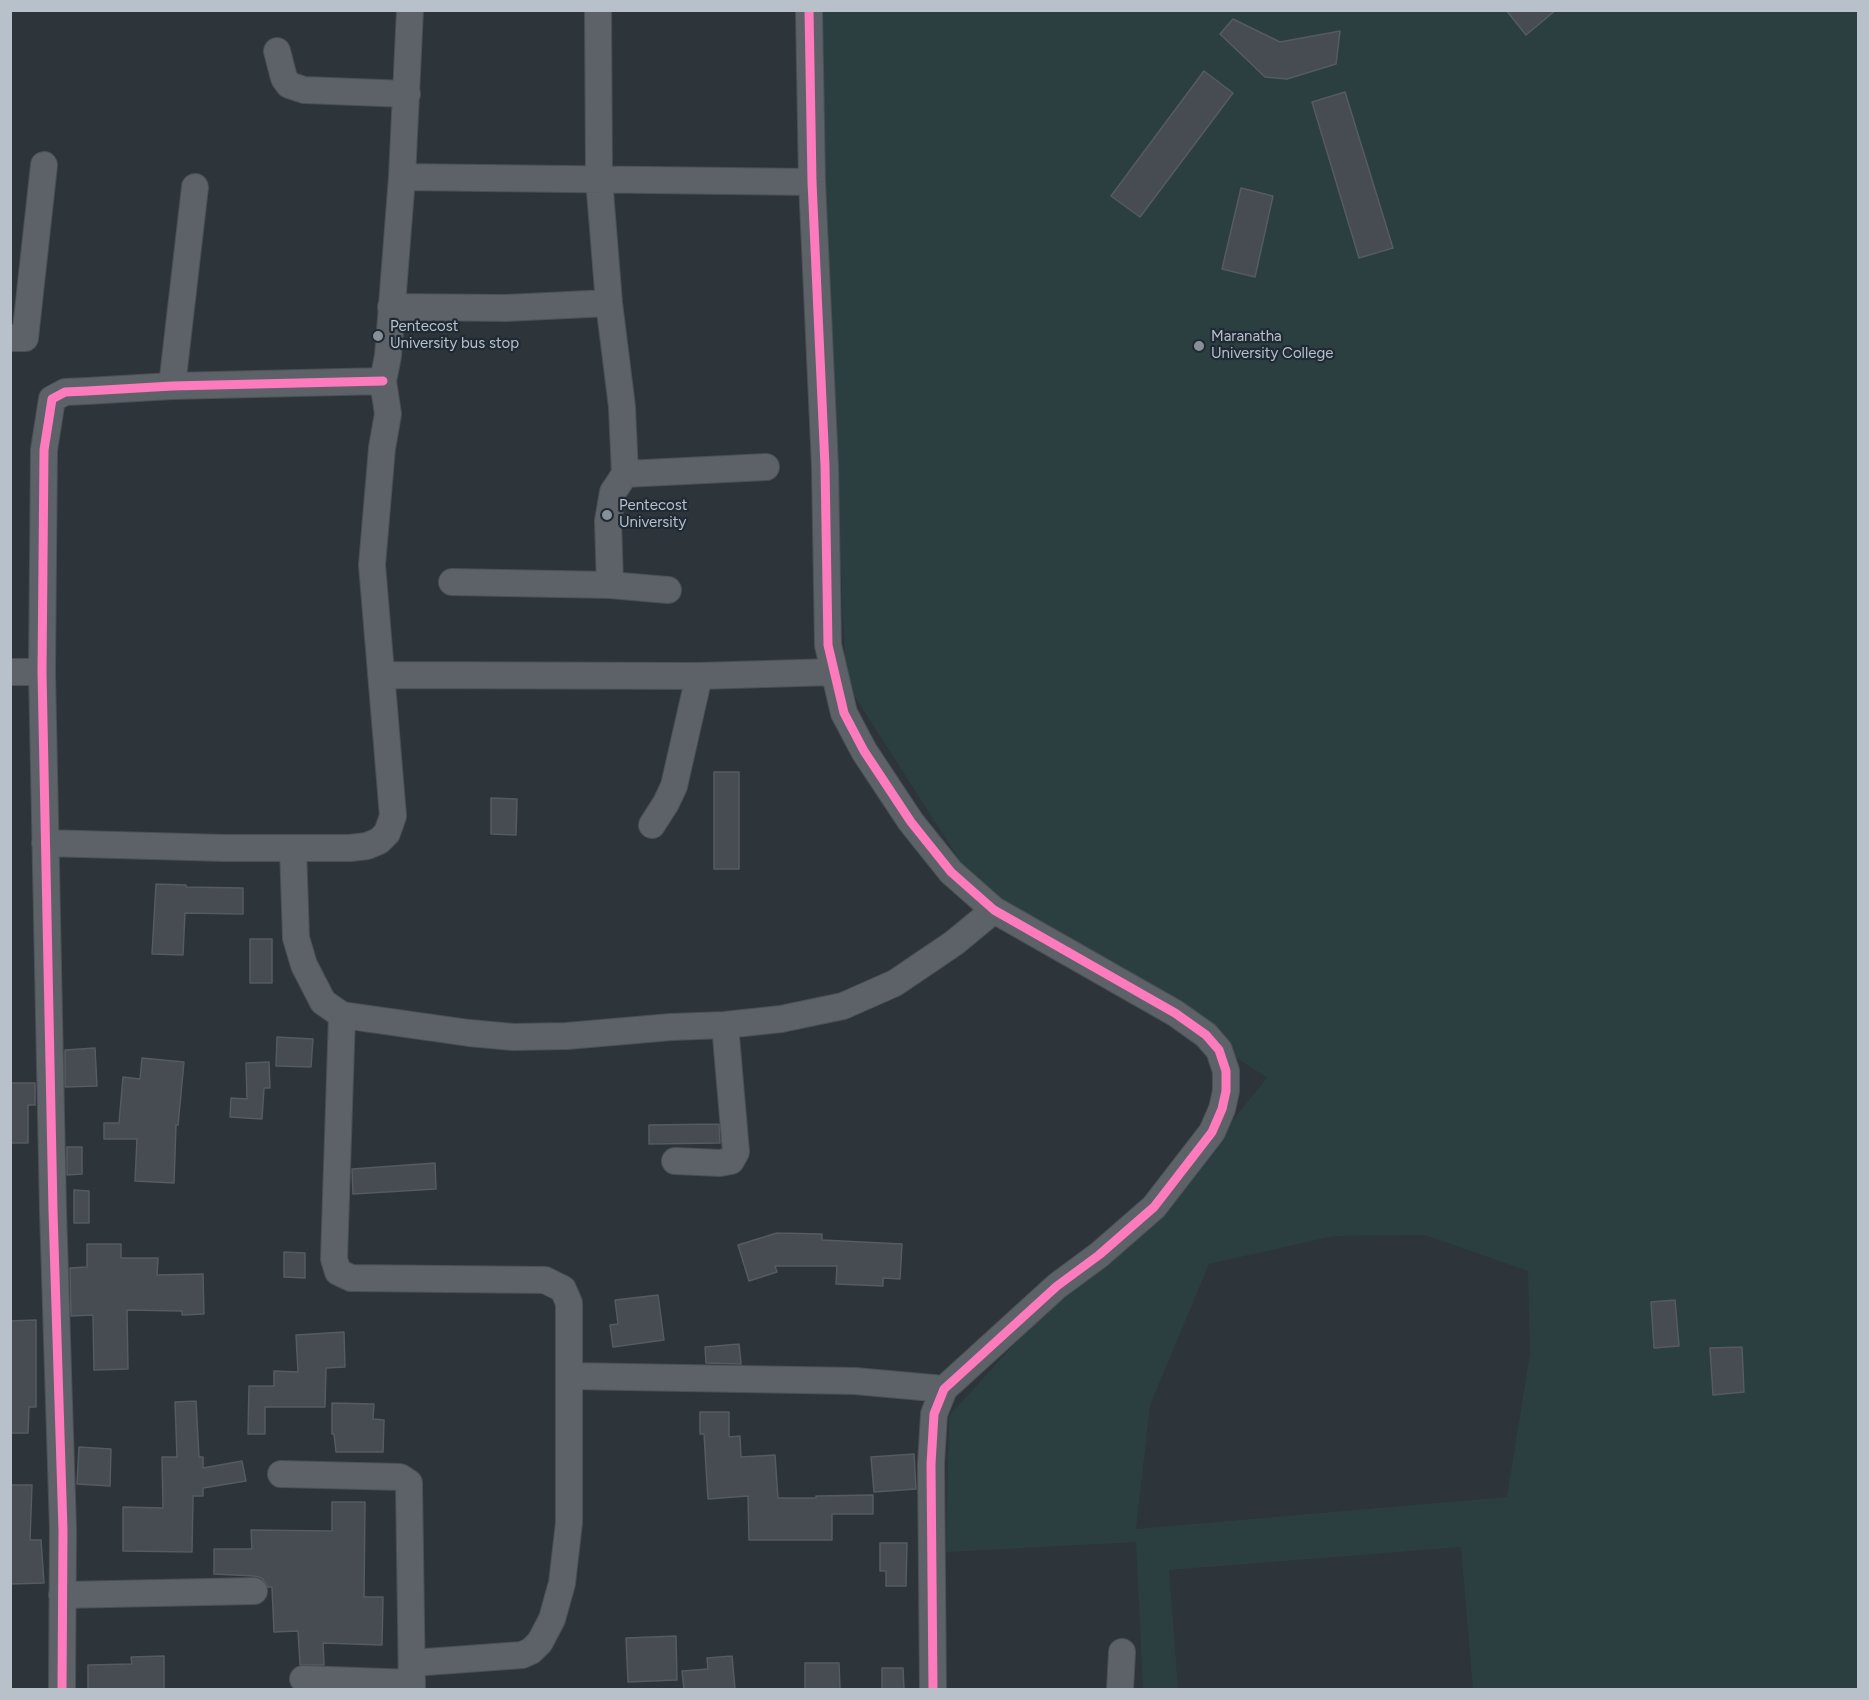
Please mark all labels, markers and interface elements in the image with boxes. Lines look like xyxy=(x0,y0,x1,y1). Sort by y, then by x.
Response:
place label: Pentecost University bus stop xyxy=(390,318,519,353)
place label: Maranatha University College xyxy=(1211,328,1333,363)
marker: Pentecost University bus stop xyxy=(371,329,385,343)
marker: Maranatha University College xyxy=(1192,339,1206,353)
place label: Pentecost University xyxy=(619,497,687,532)
marker: Pentecost University xyxy=(600,508,614,522)

